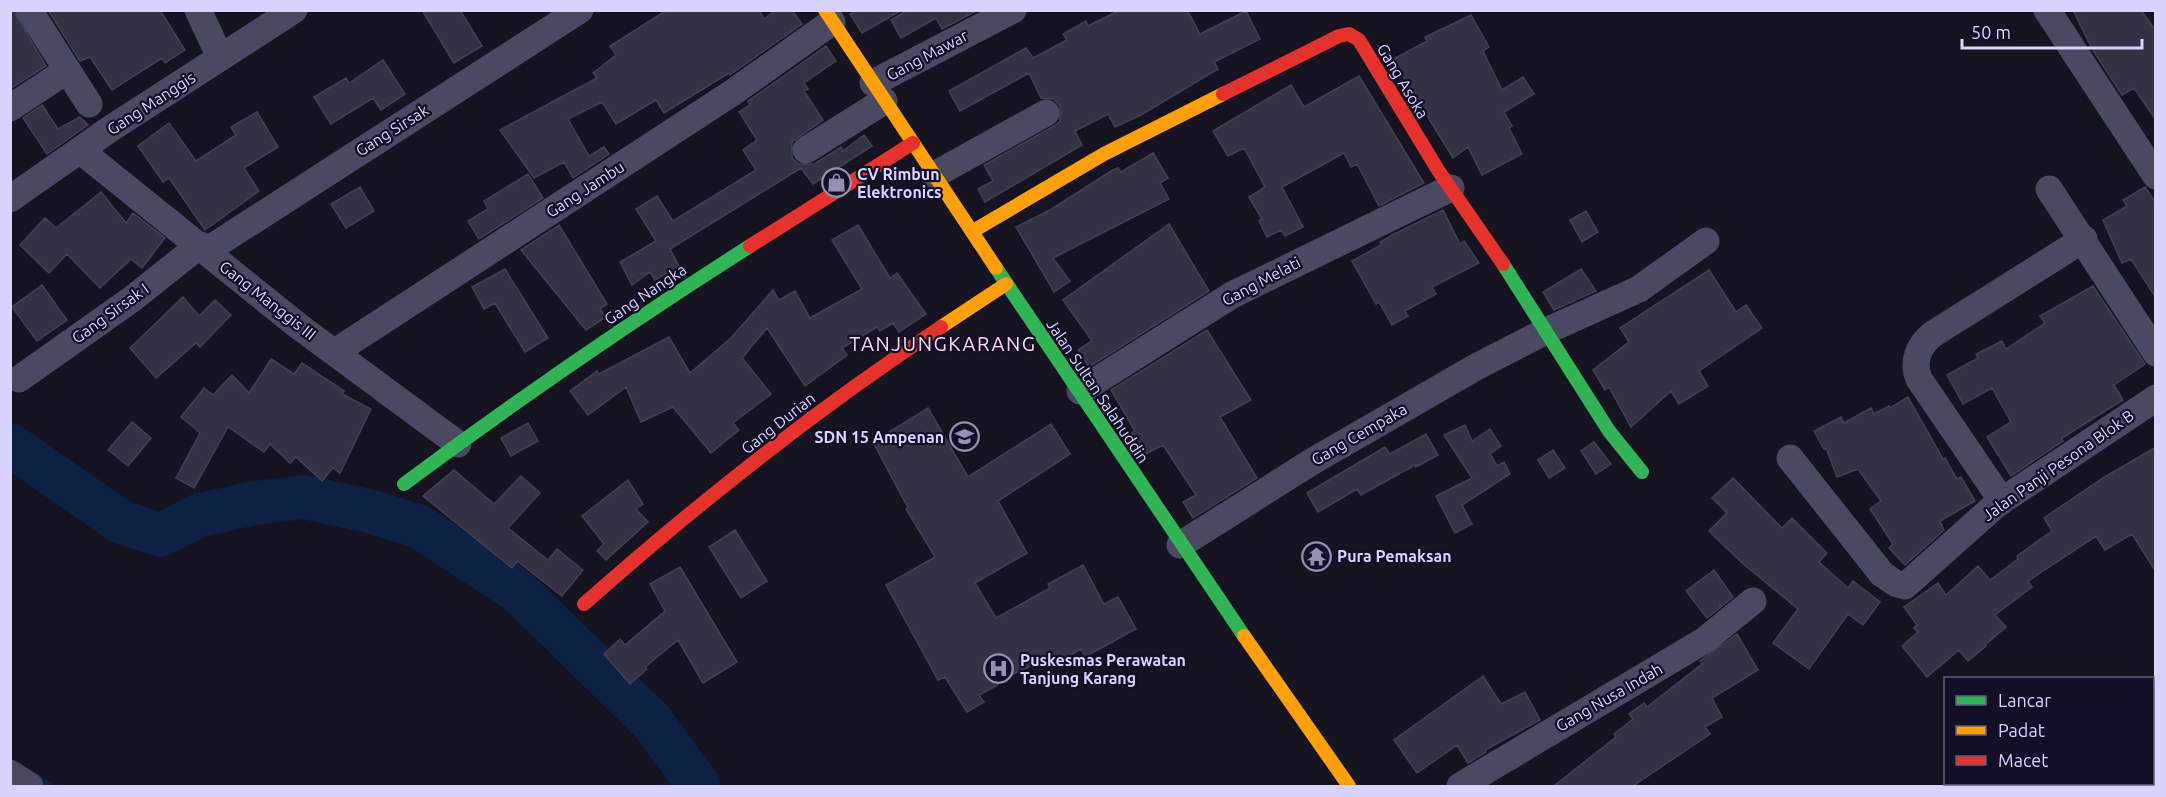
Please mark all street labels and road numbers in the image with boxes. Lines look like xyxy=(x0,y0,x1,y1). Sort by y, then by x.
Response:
street label: Gang Mawar xyxy=(883,26,971,84)
street label: Gang Asoka xyxy=(1374,40,1432,122)
street label: Gang Manggis xyxy=(104,68,198,138)
street label: Gang Sirsak xyxy=(352,101,432,159)
street label: Gang Jambu xyxy=(543,157,627,221)
street label: Gang Melati xyxy=(1219,253,1303,309)
street label: Gang Manggis III xyxy=(216,257,320,343)
street label: Gang Nangka xyxy=(601,260,689,328)
street label: Gang Sirsak I xyxy=(68,279,152,347)
street label: Jalan Sultan Salahuddin xyxy=(1043,316,1153,466)
street label: Gang Durian xyxy=(738,389,818,457)
street label: Gang Cempaka xyxy=(1308,399,1410,469)
street label: Jalan Panji Pesona Blok B xyxy=(1979,406,2137,524)
street label: Gang Nusa Indah xyxy=(1552,659,1666,735)

